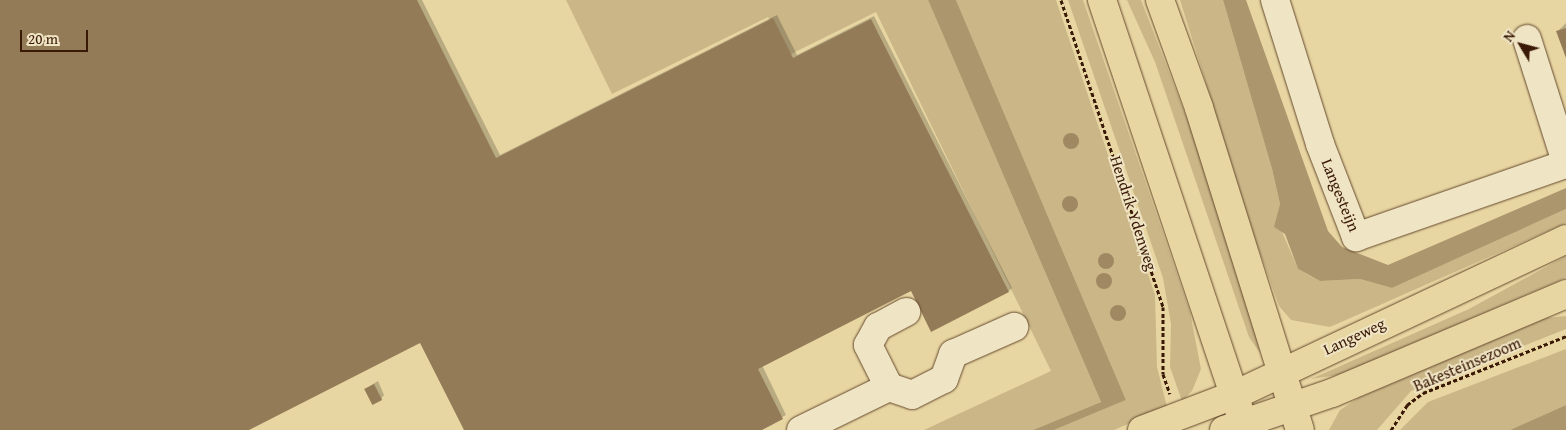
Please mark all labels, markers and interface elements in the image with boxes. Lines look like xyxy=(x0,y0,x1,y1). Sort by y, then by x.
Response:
scale bar xyxy=(22,20,90,52)
north arrow xyxy=(1496,20,1546,70)
text: N xyxy=(1498,26,1520,46)
text: 20 m xyxy=(28,28,58,49)
street label: Hendrik Ydenweg xyxy=(1106,153,1162,273)
street label: Langesteijn xyxy=(1318,156,1364,234)
street label: Langeweg xyxy=(1320,313,1388,359)
street label: Bakesteinsezoom xyxy=(1410,333,1524,395)

